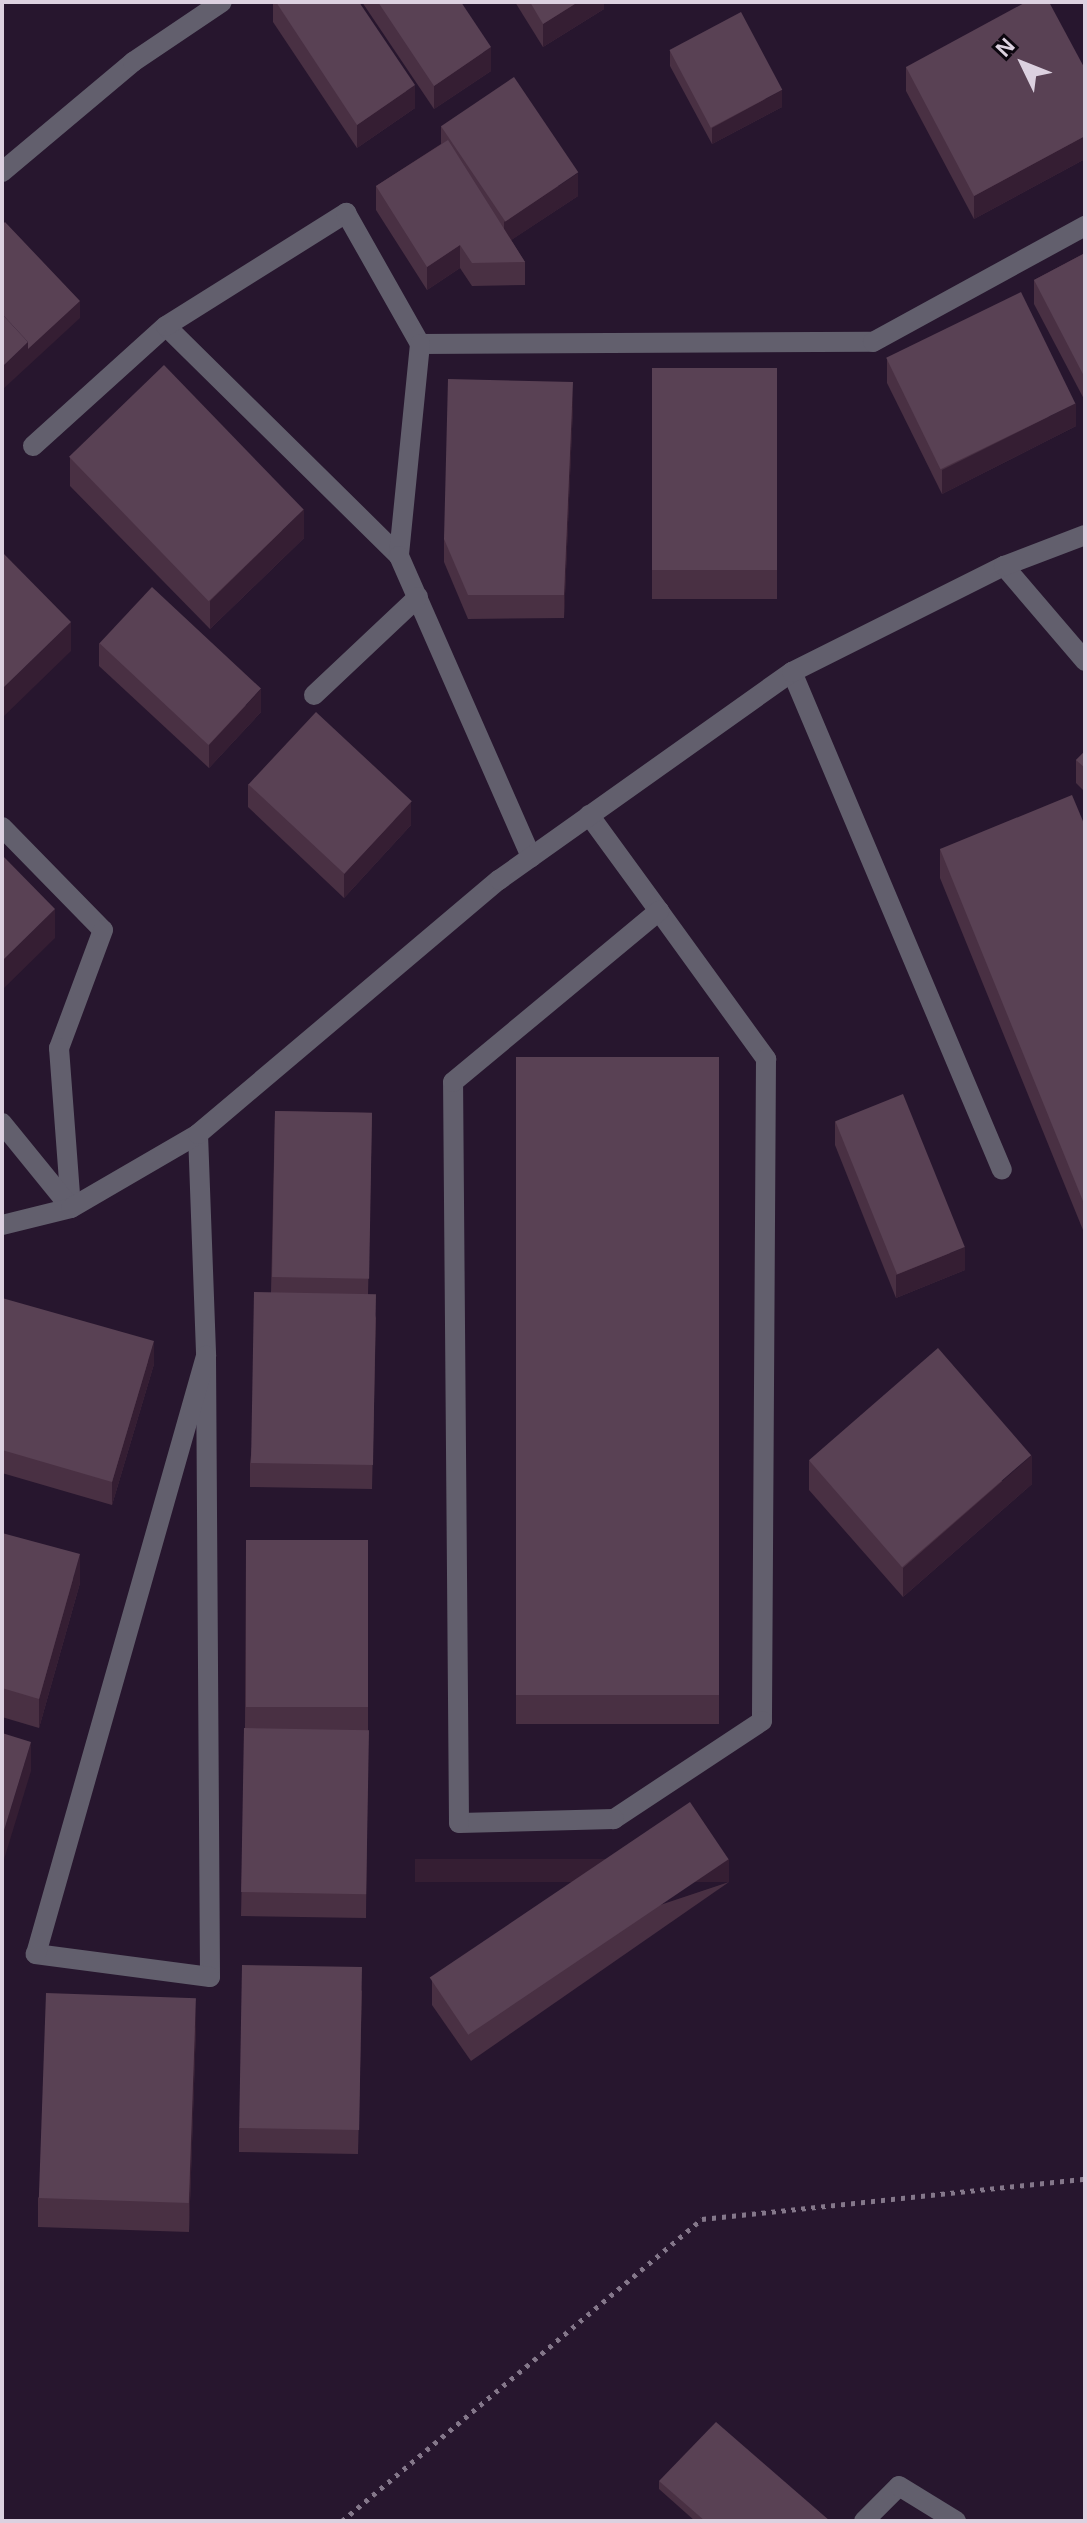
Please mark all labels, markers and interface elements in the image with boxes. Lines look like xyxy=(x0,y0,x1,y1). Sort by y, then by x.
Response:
north arrow xyxy=(983,24,1063,104)
text: N xyxy=(991,33,1020,62)

